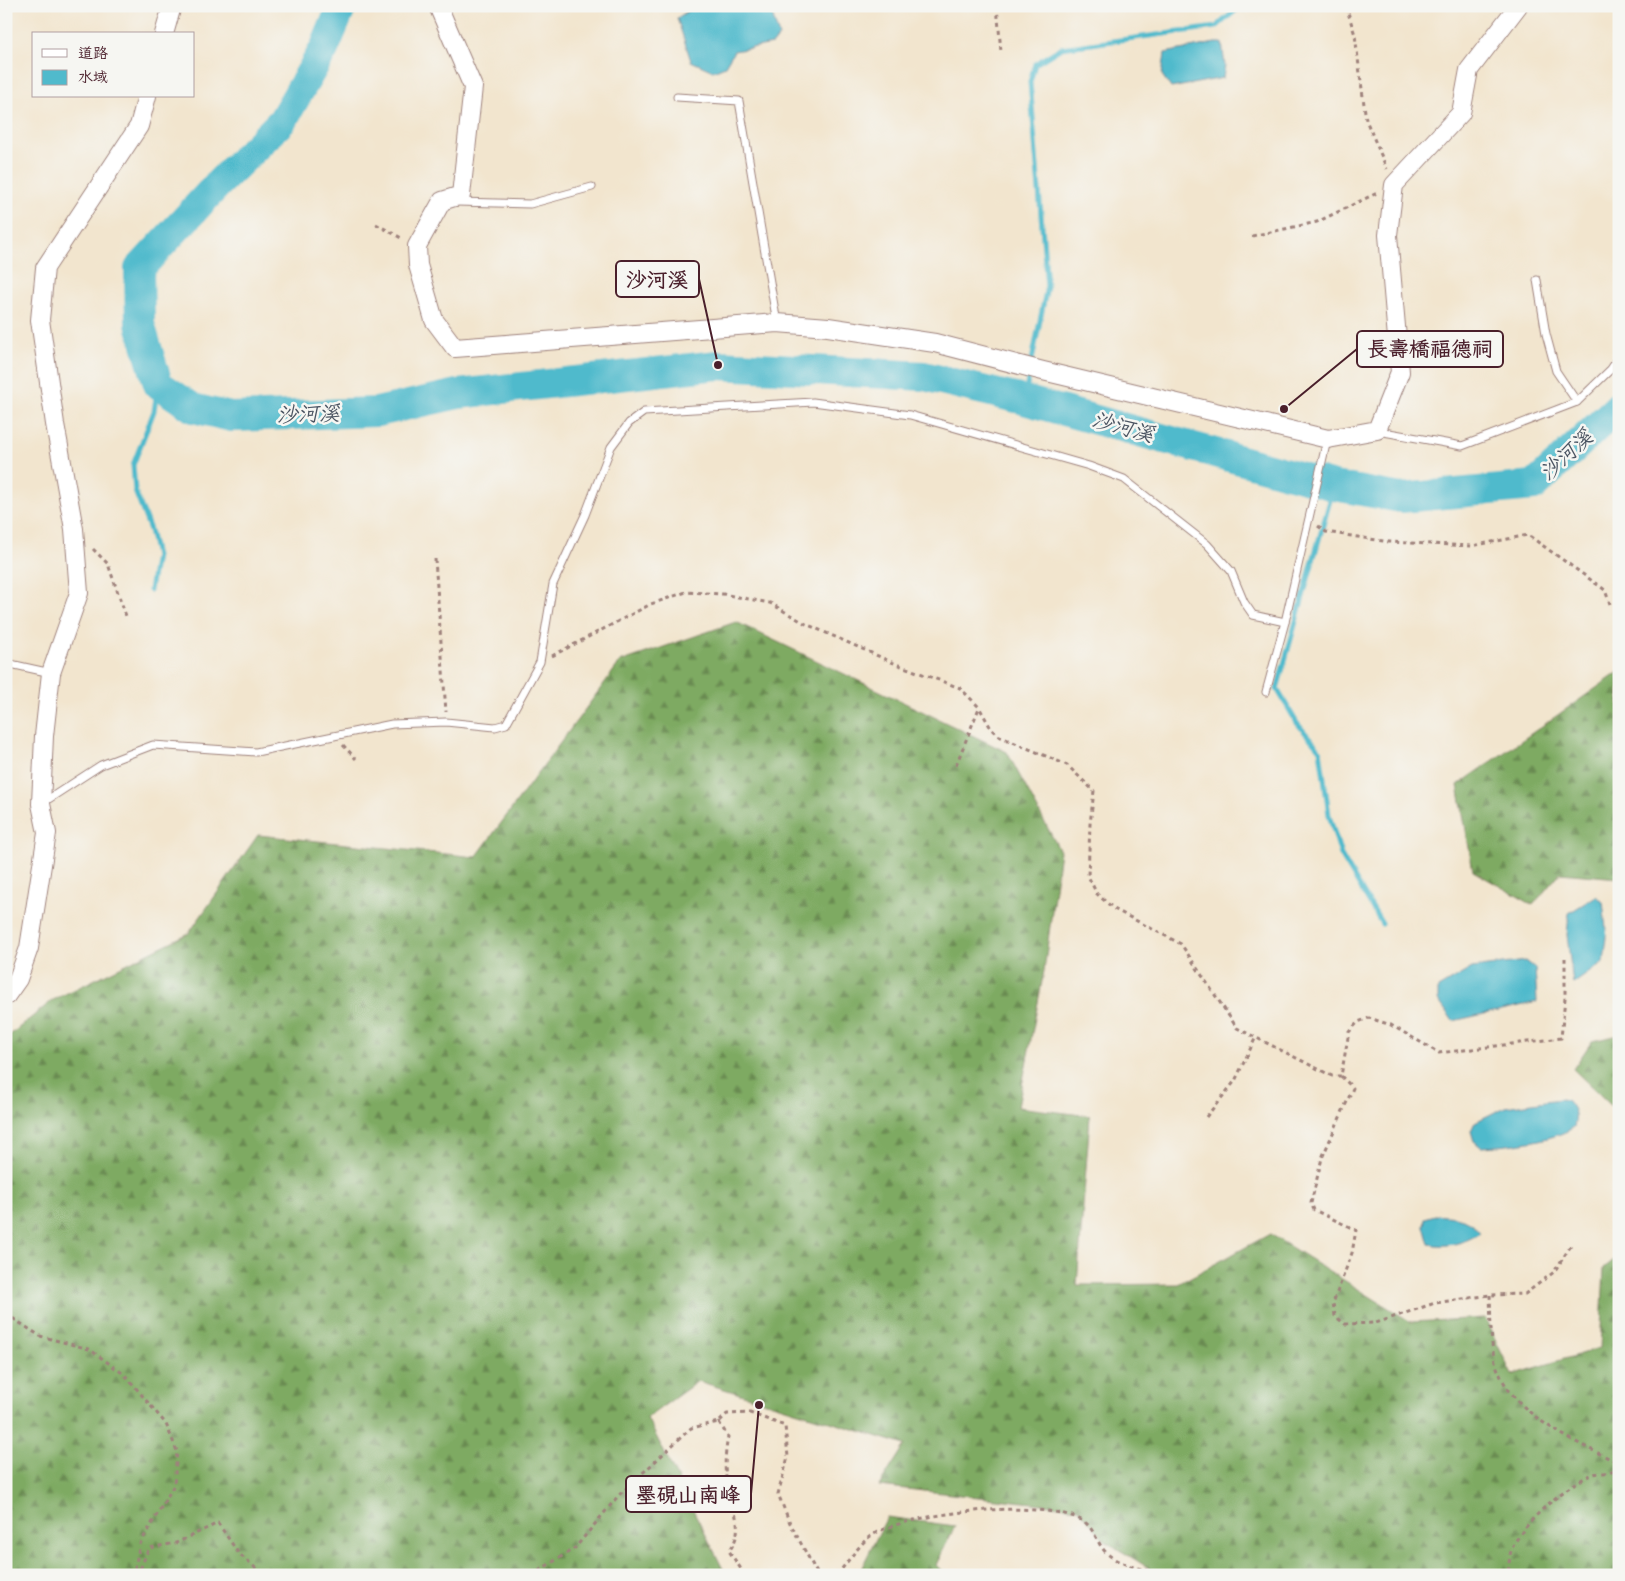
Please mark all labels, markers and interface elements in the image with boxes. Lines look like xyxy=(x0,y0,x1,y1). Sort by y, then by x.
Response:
legend xyxy=(32,32,195,98)
text: 道路 xyxy=(78,44,108,63)
text: 水域 xyxy=(78,68,108,87)
callout: 沙河溪 xyxy=(616,261,699,297)
text: 沙河溪 xyxy=(626,267,689,293)
callout: 長壽橋福德祠 xyxy=(1357,331,1503,367)
text: 長壽橋福德祠 xyxy=(1367,336,1493,362)
water label: 沙河溪 xyxy=(276,400,341,428)
water label: 沙河溪 xyxy=(1089,406,1158,448)
water label: 沙河溪 xyxy=(1534,423,1599,486)
callout: 墨硯山南峰 xyxy=(626,1476,751,1512)
text: 墨硯山南峰 xyxy=(636,1482,741,1508)

